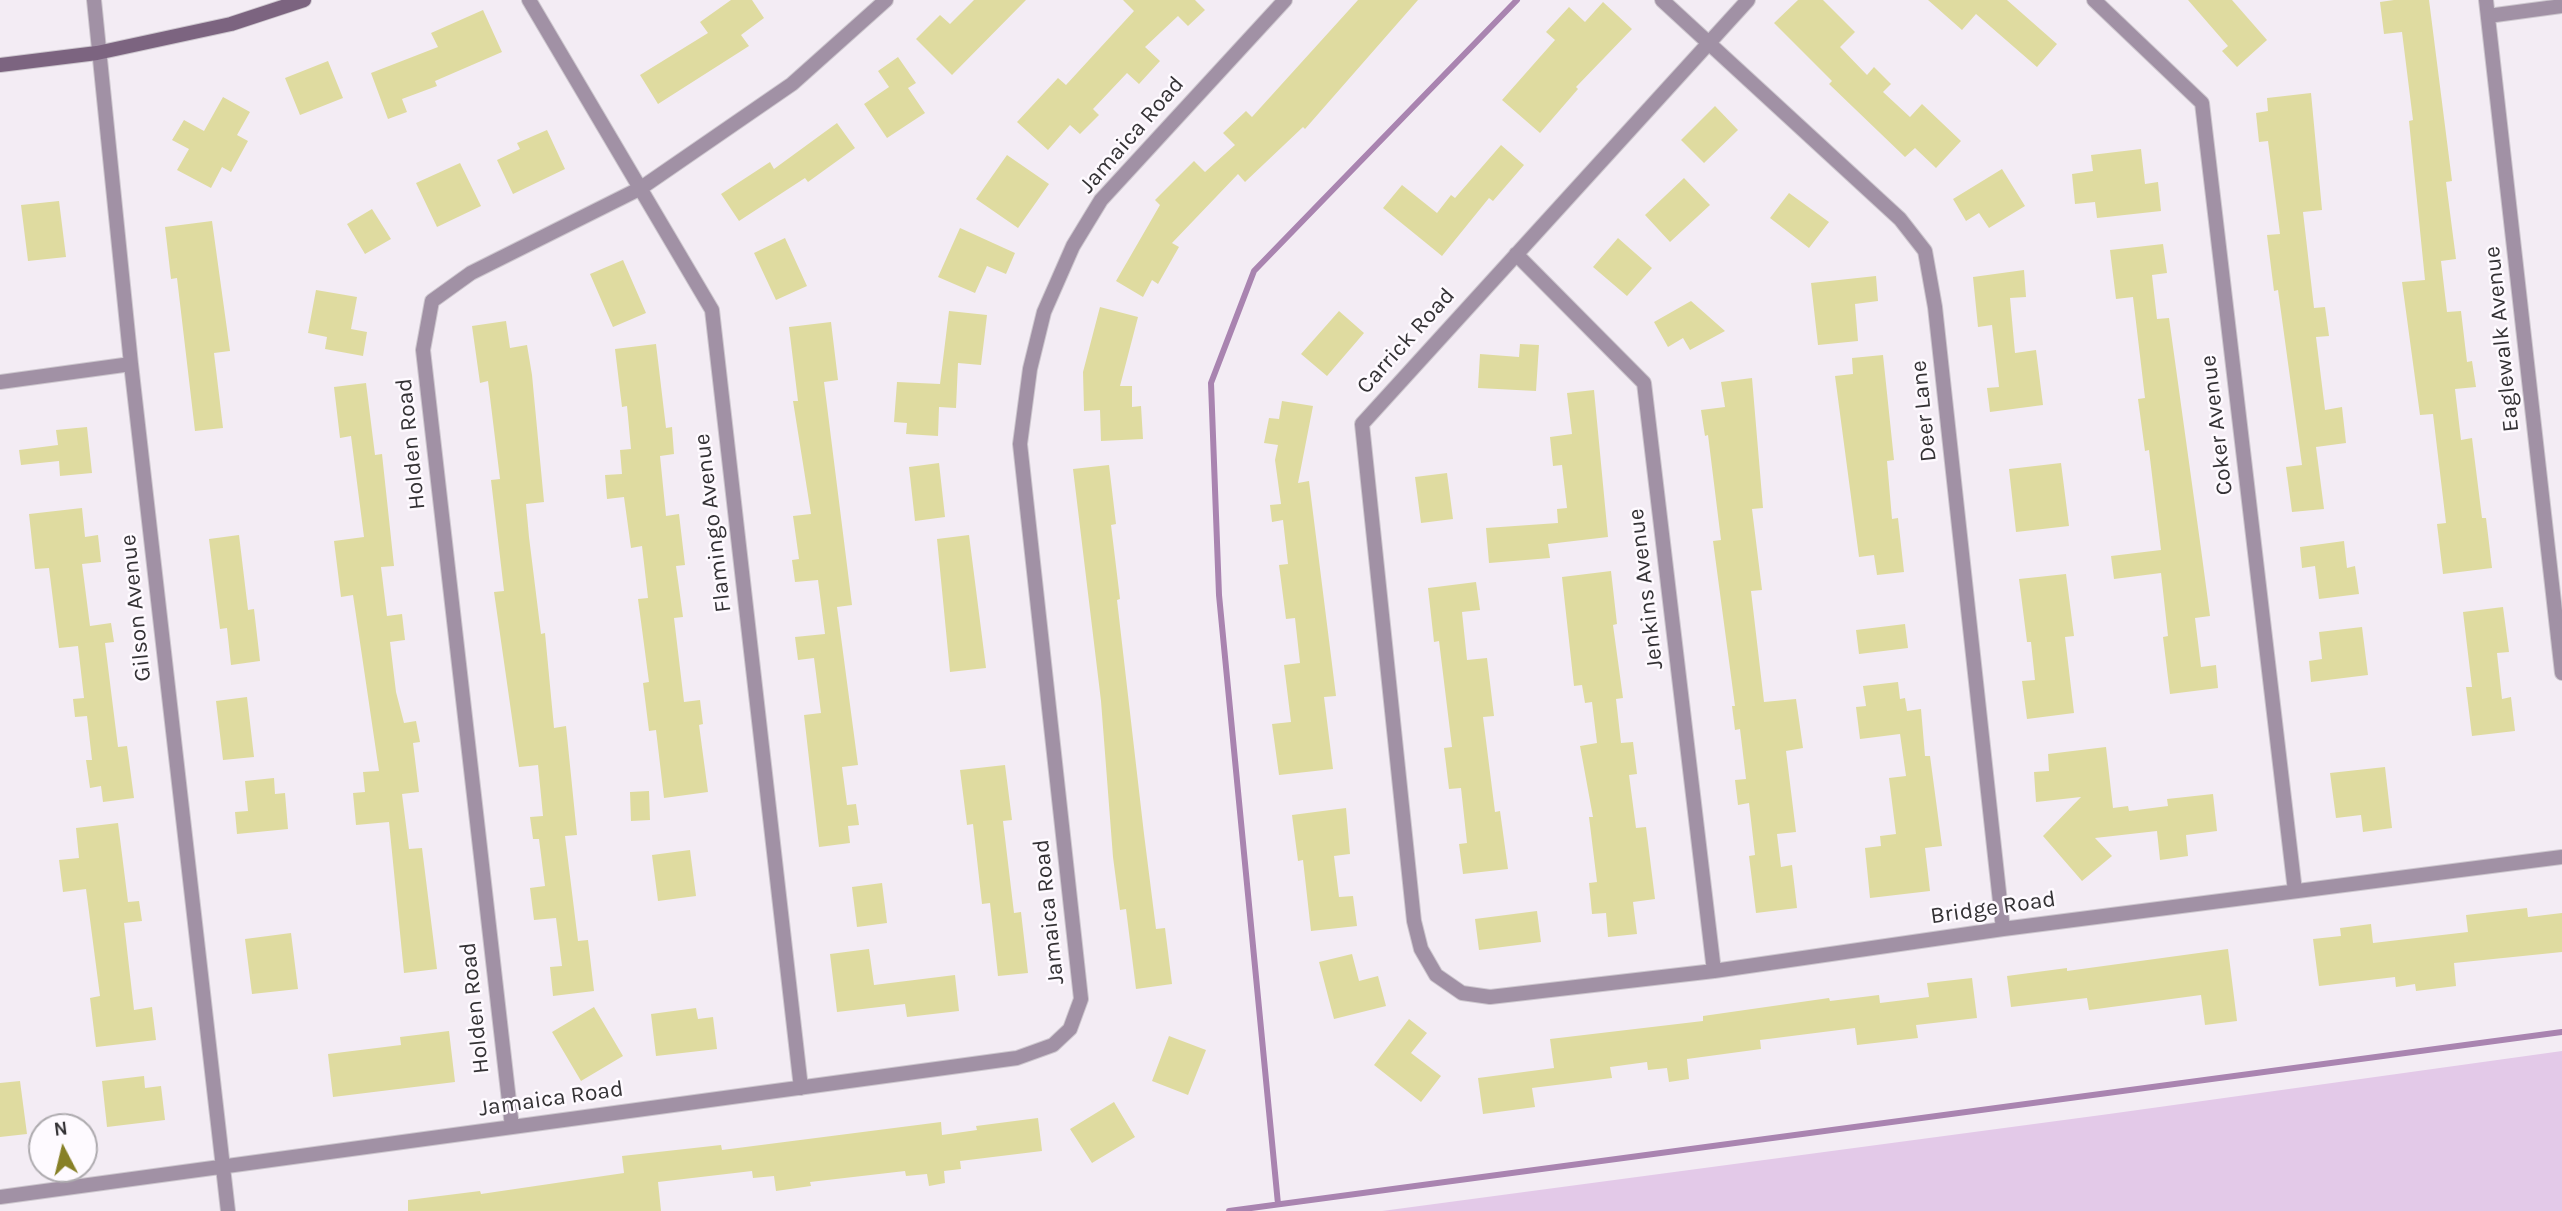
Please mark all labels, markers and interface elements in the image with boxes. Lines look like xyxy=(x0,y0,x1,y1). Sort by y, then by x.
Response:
street label: Jamaica Road xyxy=(1074,71,1190,199)
street label: Eaglewalk Avenue xyxy=(2479,245,2525,433)
street label: Carrick Road xyxy=(1351,282,1461,400)
street label: Coker Avenue xyxy=(2195,353,2239,497)
street label: Deer Lane xyxy=(1905,359,1943,463)
street label: Holden Road xyxy=(390,377,432,511)
street label: Flamingo Avenue xyxy=(688,432,738,614)
street label: Jenkins Avenue xyxy=(1622,507,1670,671)
street label: Gilson Avenue xyxy=(115,533,157,683)
street label: Jamaica Road xyxy=(1028,838,1070,986)
street label: Bridge Road xyxy=(1929,886,2057,930)
street label: Holden Road xyxy=(454,941,496,1075)
street label: Jamaica Road xyxy=(477,1075,625,1123)
north arrow xyxy=(28,1113,98,1183)
text: N xyxy=(53,1117,69,1141)

